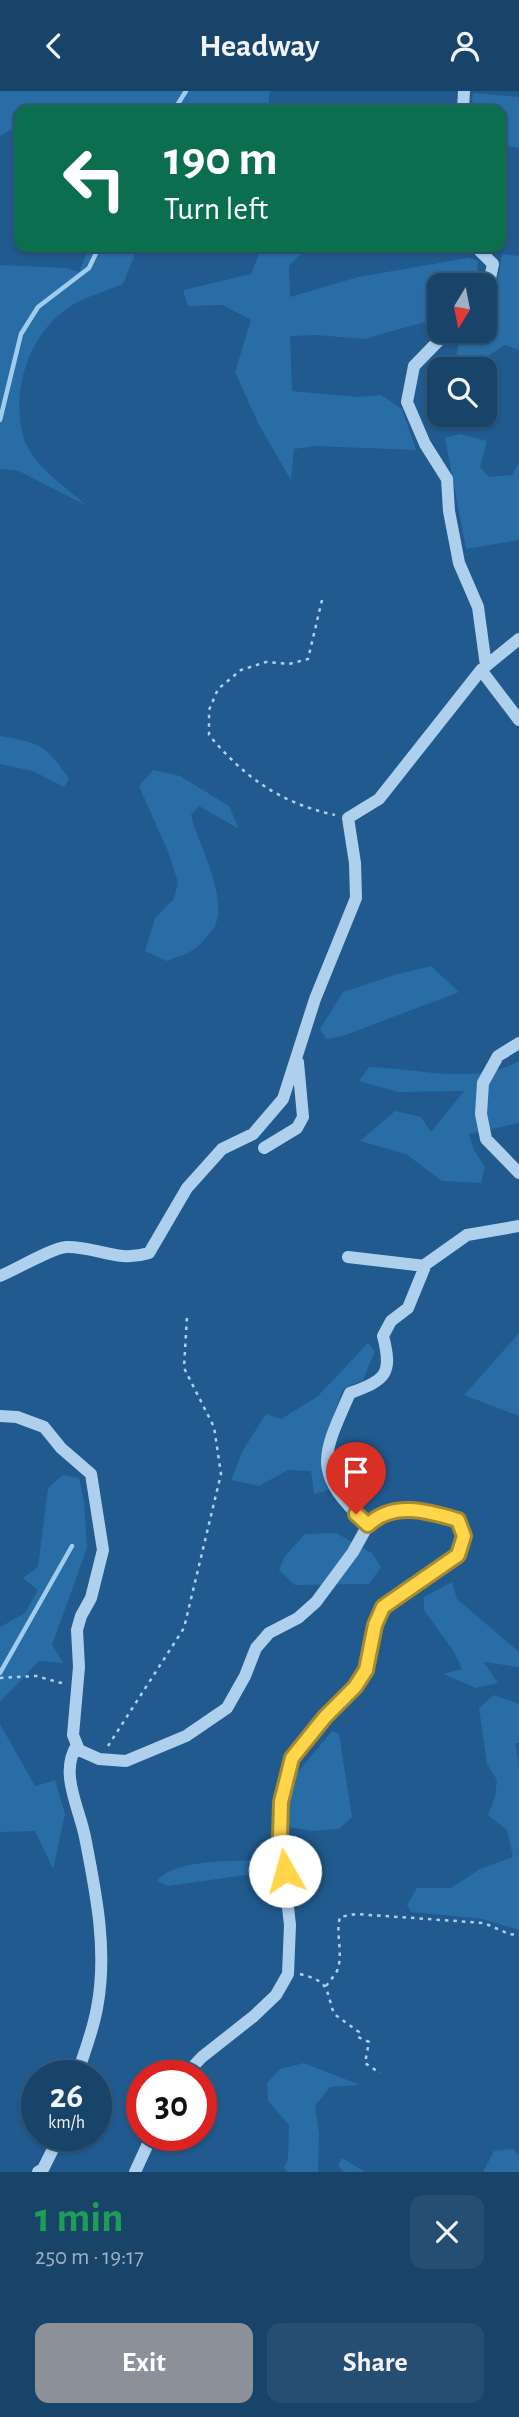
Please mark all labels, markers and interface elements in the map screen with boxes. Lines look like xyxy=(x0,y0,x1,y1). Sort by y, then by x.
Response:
icon: back xyxy=(35,27,73,65)
icon: person xyxy=(446,27,484,65)
text: Headway xyxy=(199,30,320,62)
icon: left xyxy=(49,133,140,224)
text: 190 m xyxy=(164,135,278,184)
text: Turn left xyxy=(164,193,268,225)
north arrow xyxy=(427,273,497,343)
map controls xyxy=(427,273,497,427)
button: search xyxy=(427,357,497,427)
pin xyxy=(326,1442,386,1514)
icon: arrive xyxy=(337,1453,375,1491)
position arrow xyxy=(248,1834,322,1908)
speed limit sign: 30 xyxy=(126,2060,217,2151)
text: 26 xyxy=(50,2079,83,2114)
text: km/h xyxy=(48,2114,85,2132)
button: close xyxy=(410,2195,484,2269)
text: 1 min xyxy=(35,2197,124,2239)
text: 250 m · 19:17 xyxy=(35,2246,144,2269)
button: Exit xyxy=(35,2323,253,2403)
button: Share xyxy=(267,2323,484,2403)

